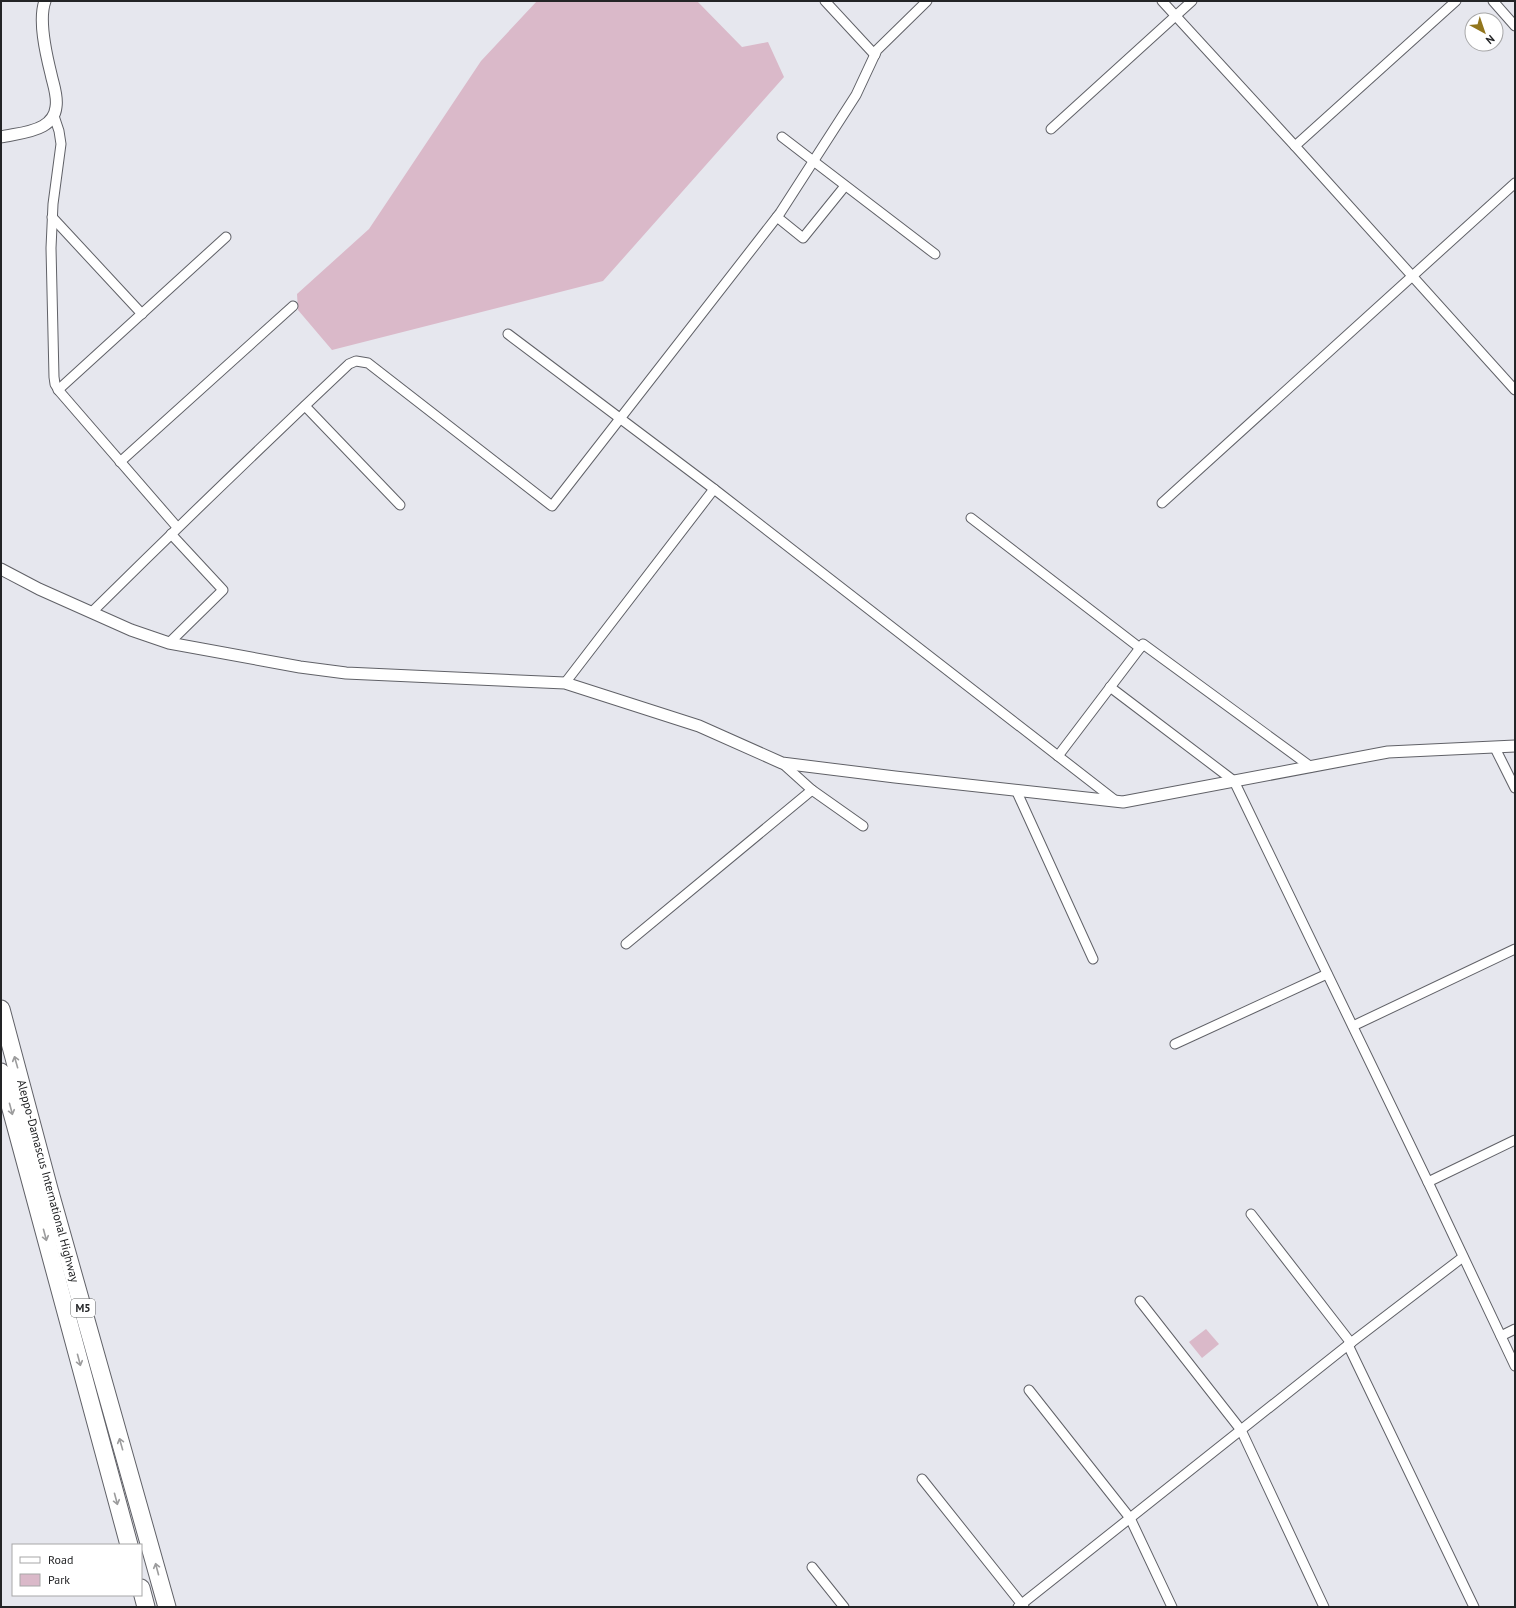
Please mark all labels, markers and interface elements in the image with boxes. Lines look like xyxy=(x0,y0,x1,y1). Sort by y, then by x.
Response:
north arrow xyxy=(1464,12,1504,52)
text: N xyxy=(1483,32,1498,47)
one-way arrow xyxy=(12,1056,19,1069)
street label: Aleppo-Damascus International Highway xyxy=(14,1078,83,1284)
one-way arrow xyxy=(8,1103,16,1116)
one-way arrow xyxy=(42,1228,49,1241)
road number: M5 xyxy=(71,1299,95,1317)
one-way arrow xyxy=(76,1354,83,1367)
one-way arrow xyxy=(117,1438,125,1451)
one-way arrow xyxy=(113,1493,120,1506)
legend xyxy=(12,1544,142,1596)
text: Road xyxy=(48,1552,73,1567)
one-way arrow xyxy=(152,1563,160,1576)
text: Park xyxy=(48,1572,70,1587)

